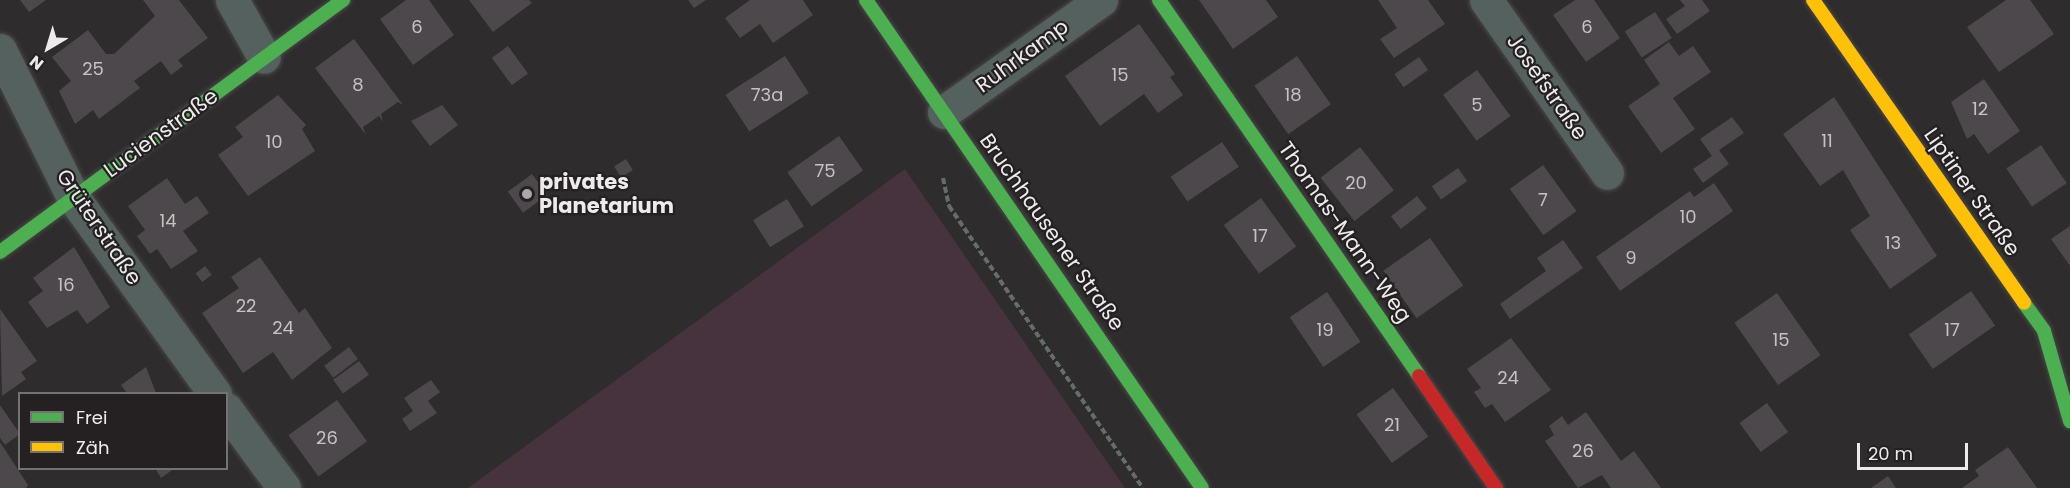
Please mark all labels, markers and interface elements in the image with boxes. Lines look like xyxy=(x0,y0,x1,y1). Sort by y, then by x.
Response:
street label: Ruhrkamp xyxy=(971,14,1073,98)
house number: 6 xyxy=(411,16,423,38)
house number: 6 xyxy=(1581,16,1593,38)
north arrow xyxy=(18,18,78,78)
street label: Josefstraße xyxy=(1501,29,1593,145)
text: N xyxy=(25,50,48,75)
house number: 25 xyxy=(82,58,104,80)
house number: 15 xyxy=(1111,64,1129,86)
house number: 8 xyxy=(352,74,364,96)
street label: Lucienstraße xyxy=(99,83,223,183)
house number: 73a xyxy=(751,84,783,106)
house number: 18 xyxy=(1284,84,1302,106)
house number: 5 xyxy=(1471,94,1483,116)
house number: 12 xyxy=(1972,98,1988,120)
street label: Liptiner Straße xyxy=(1919,123,2025,261)
street label: Bruchhausener Straße xyxy=(974,129,1130,335)
house number: 11 xyxy=(1821,130,1833,152)
house number: 10 xyxy=(265,131,283,153)
street label: Thomas-Mann-Weg xyxy=(1273,137,1417,327)
house number: 75 xyxy=(814,160,836,182)
street label: Grüterstraße xyxy=(51,164,147,290)
place label: privates Planetarium xyxy=(539,169,674,219)
house number: 20 xyxy=(1345,172,1367,194)
marker: privates Planetarium xyxy=(520,187,534,201)
house number: 7 xyxy=(1538,189,1548,211)
house number: 10 xyxy=(1679,206,1697,228)
house number: 14 xyxy=(159,210,177,232)
house number: 17 xyxy=(1252,225,1268,247)
house number: 13 xyxy=(1885,232,1901,254)
house number: 9 xyxy=(1625,247,1637,269)
house number: 16 xyxy=(57,274,75,296)
house number: 22 xyxy=(236,295,256,317)
house number: 24 xyxy=(272,317,294,339)
house number: 19 xyxy=(1316,319,1334,341)
house number: 17 xyxy=(1944,319,1960,341)
house number: 15 xyxy=(1772,329,1790,351)
house number: 24 xyxy=(1497,367,1519,389)
legend xyxy=(18,392,228,470)
text: Frei xyxy=(76,405,107,430)
house number: 21 xyxy=(1384,414,1400,436)
house number: 26 xyxy=(316,427,338,449)
scale bar xyxy=(1860,431,1971,469)
text: Zäh xyxy=(76,435,109,460)
house number: 26 xyxy=(1572,440,1594,462)
text: 20 m xyxy=(1868,441,1913,466)

